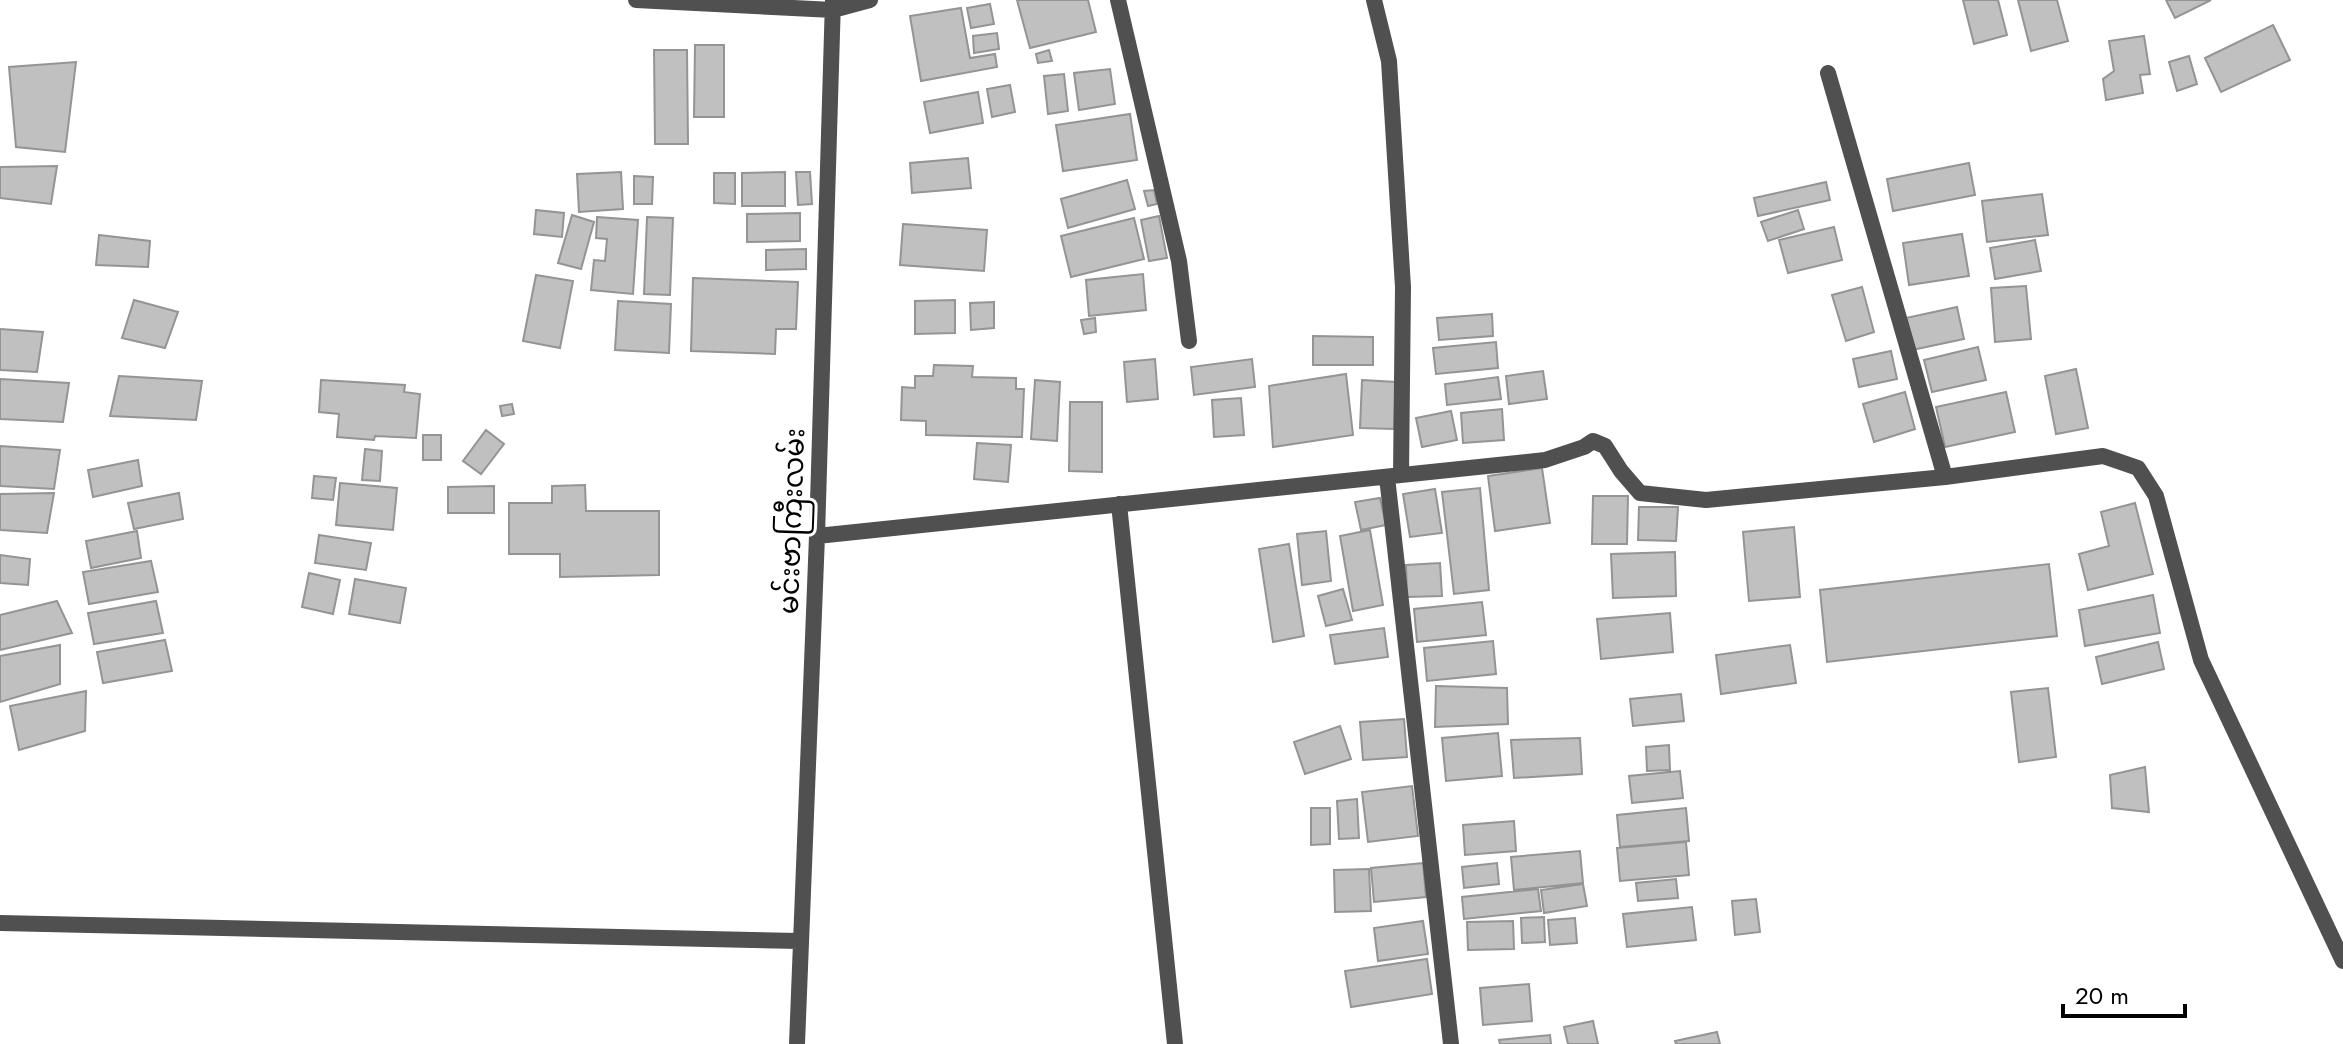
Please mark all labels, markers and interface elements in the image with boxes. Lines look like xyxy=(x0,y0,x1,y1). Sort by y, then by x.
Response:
street label: မင်းဗာကြီးလမ်း xyxy=(768,427,817,615)
scale bar xyxy=(2063,968,2185,1018)
text: 20 m xyxy=(2075,978,2129,1013)

